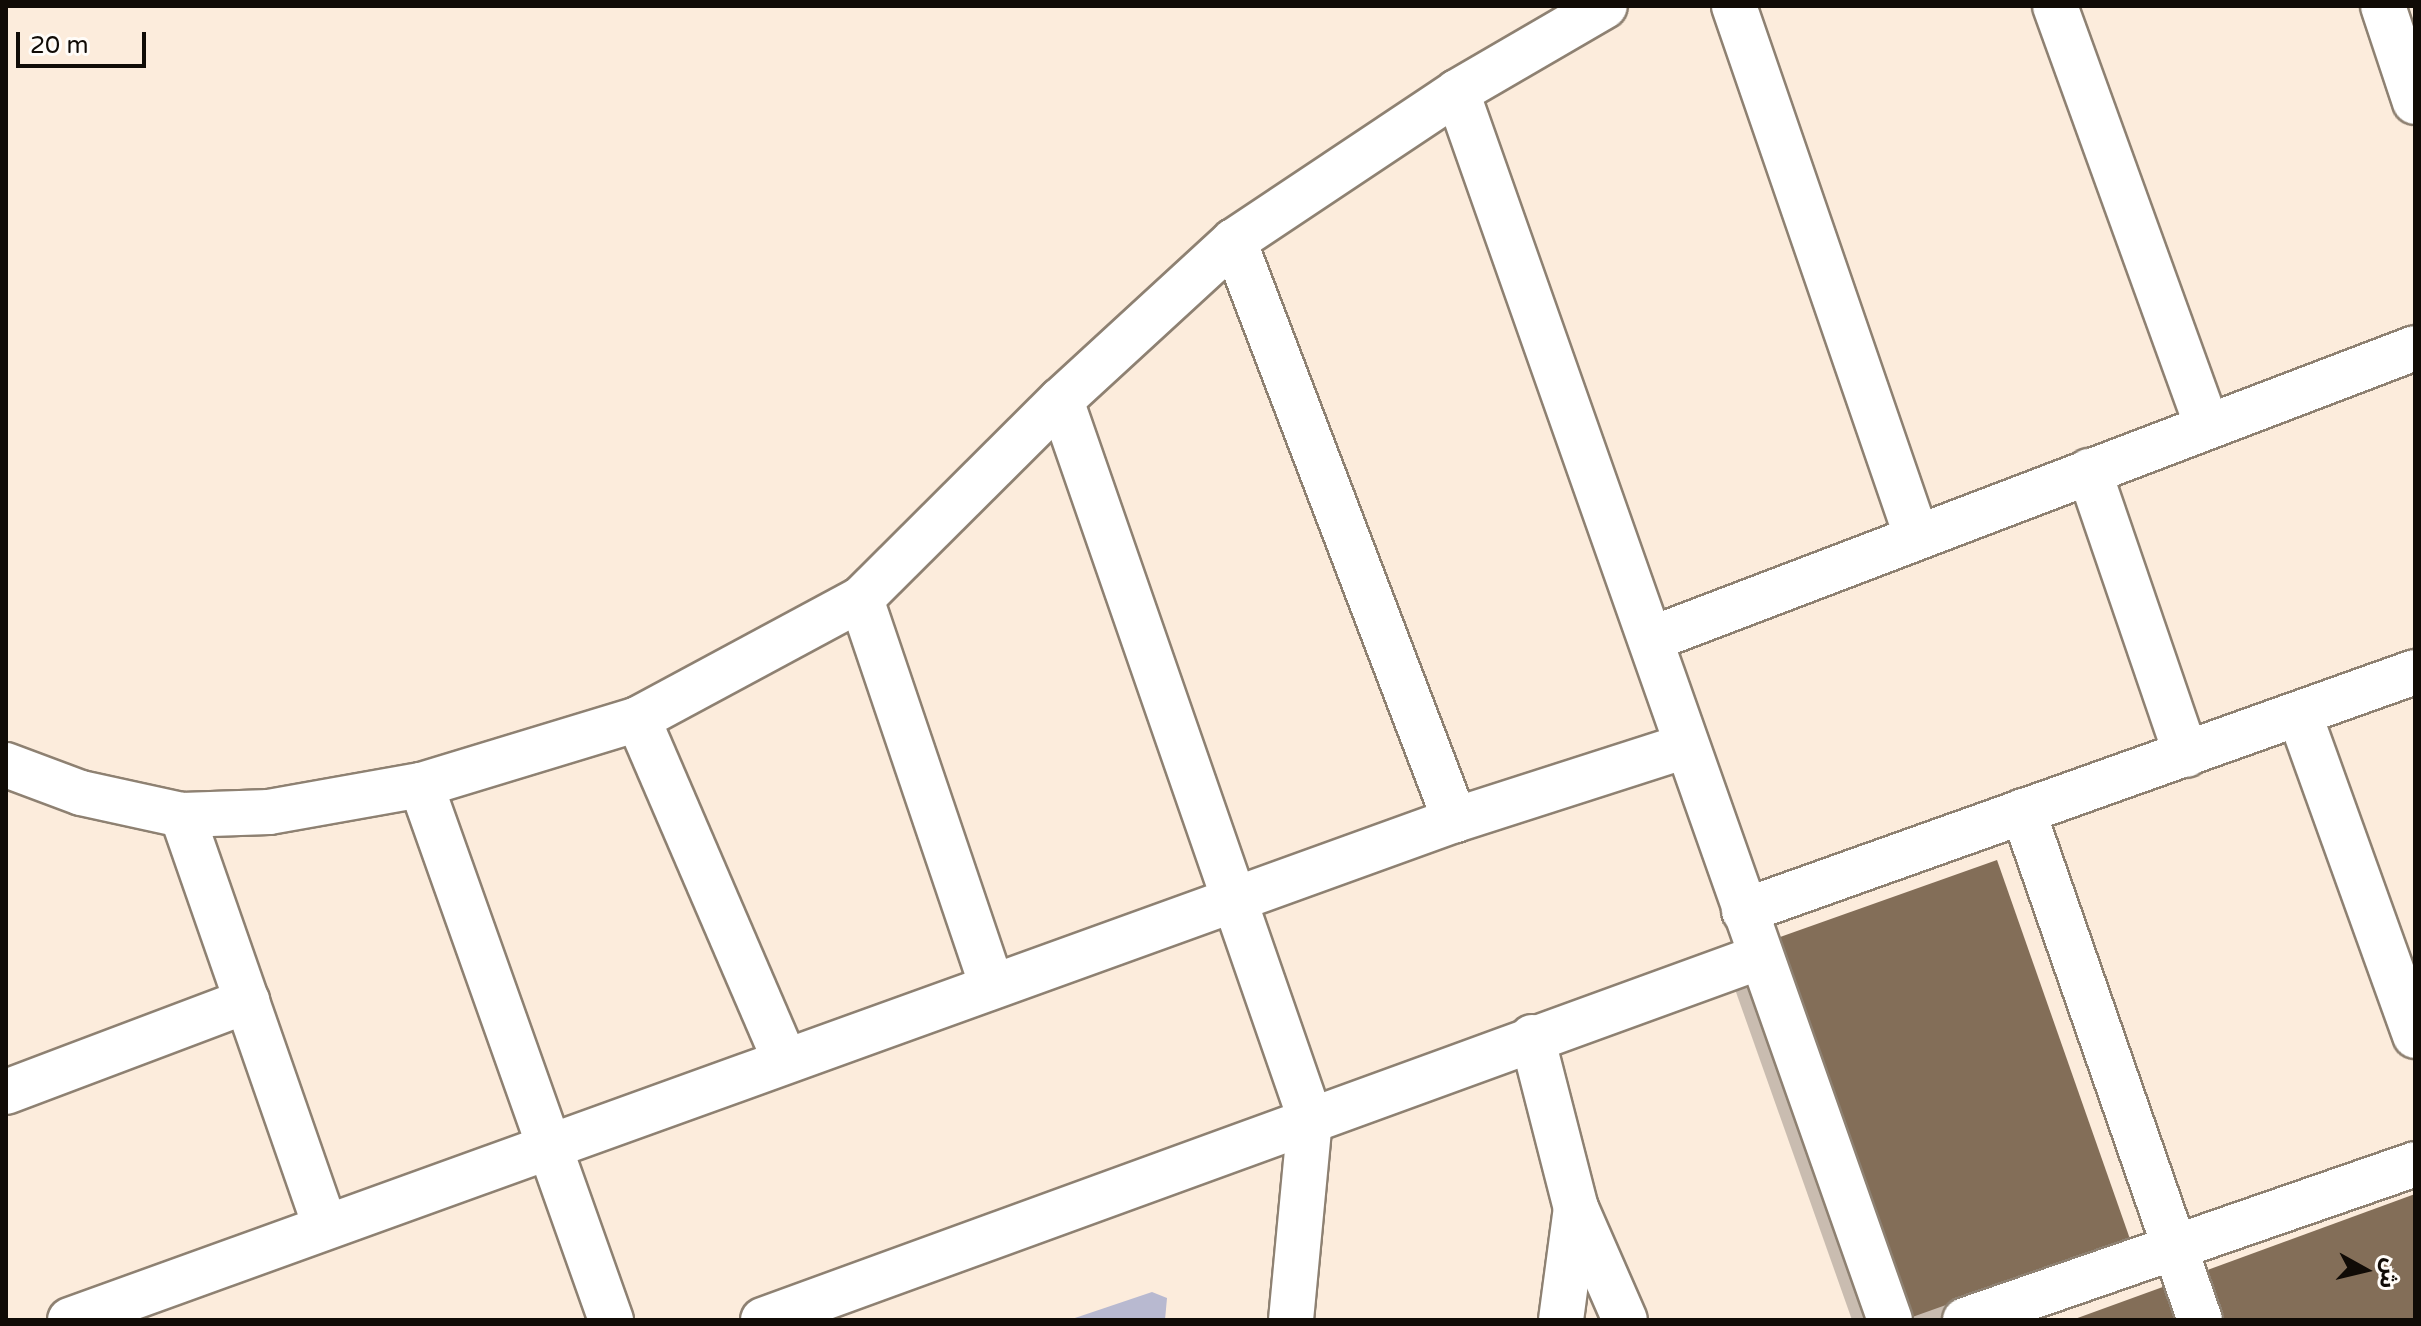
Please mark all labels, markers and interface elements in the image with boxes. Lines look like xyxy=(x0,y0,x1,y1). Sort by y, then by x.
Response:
scale bar xyxy=(20,16,150,66)
text: 20 m xyxy=(30,31,88,60)
north arrow xyxy=(2325,1230,2405,1310)
text: ش xyxy=(2374,1257,2404,1290)

